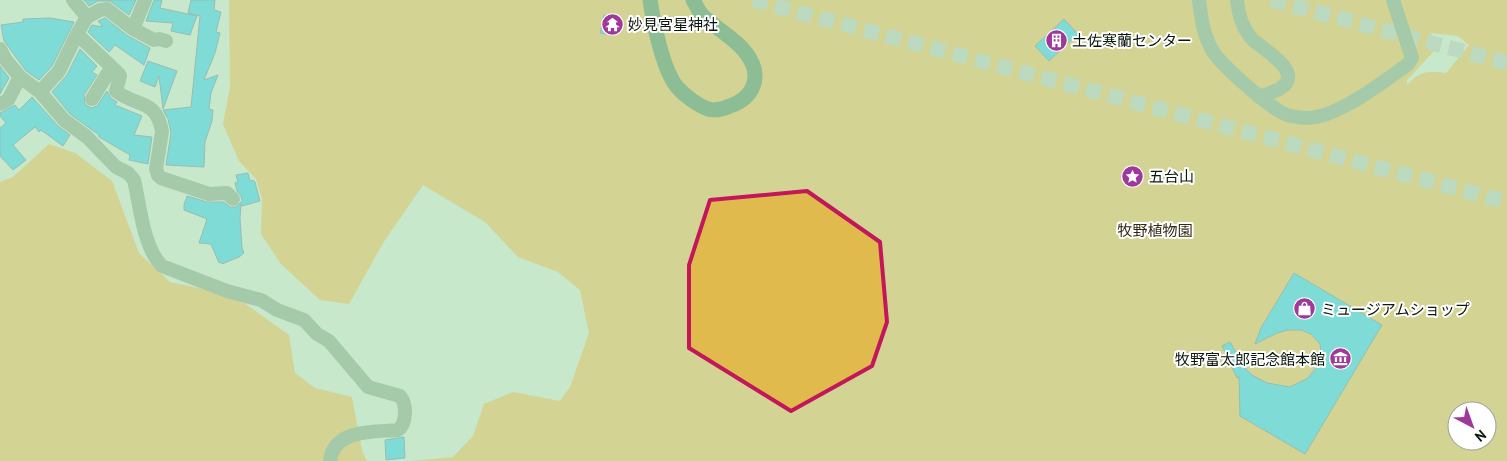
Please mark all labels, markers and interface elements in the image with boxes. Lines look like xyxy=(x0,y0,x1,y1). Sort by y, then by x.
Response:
temple icon: 妙見宮星神社 xyxy=(600,12,624,36)
place label: 妙見宮星神社 xyxy=(628,15,718,34)
building icon: 土佐寒蘭センター xyxy=(1044,28,1068,52)
place label: 土佐寒蘭センター xyxy=(1072,31,1192,50)
place icon: 五台山 xyxy=(1121,164,1145,188)
place label: 五台山 xyxy=(1149,167,1194,186)
park label: 牧野植物園 xyxy=(1117,221,1193,240)
shop icon: ミュージアムショップ xyxy=(1293,297,1317,321)
place label: ミュージアムショップ xyxy=(1321,300,1470,319)
museum icon: 牧野富太郎記念館本館 xyxy=(1329,347,1353,371)
place label: 牧野富太郎記念館本館 xyxy=(1175,350,1325,369)
north arrow xyxy=(1447,401,1497,451)
text: N xyxy=(1471,426,1490,446)

